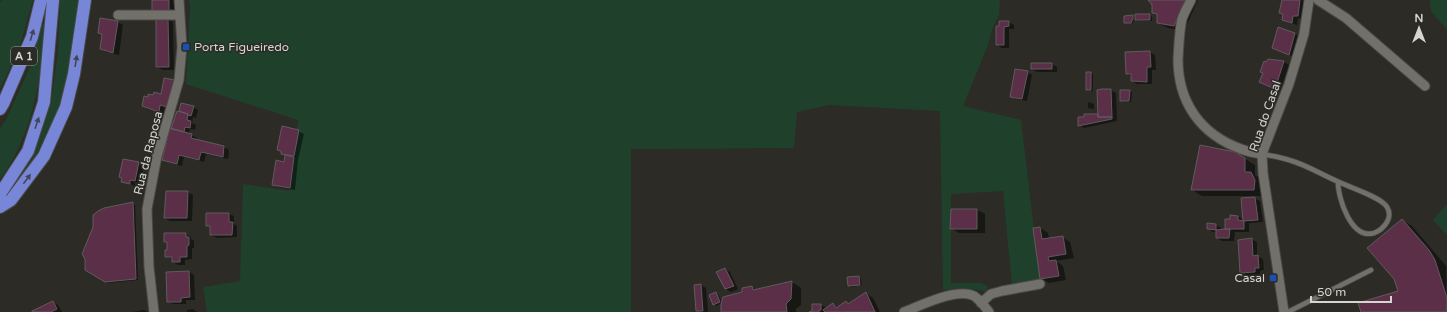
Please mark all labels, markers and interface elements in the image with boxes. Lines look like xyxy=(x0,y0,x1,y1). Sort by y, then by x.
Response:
north arrow xyxy=(1399,8,1439,48)
text: N xyxy=(1415,12,1423,25)
one-way arrow xyxy=(29,28,35,40)
place label: Porta Figueiredo xyxy=(194,40,289,54)
marker: Porta Figueiredo xyxy=(181,42,191,52)
road number: A 1 xyxy=(11,47,37,65)
one-way arrow xyxy=(73,55,79,67)
street label: Rua do Casal xyxy=(1246,79,1284,153)
street label: Rua da Raposa xyxy=(131,110,165,196)
one-way arrow xyxy=(35,117,41,129)
one-way arrow xyxy=(22,174,31,185)
place label: Casal xyxy=(1234,271,1265,285)
marker: Casal xyxy=(1268,273,1278,283)
scale bar xyxy=(1311,278,1391,304)
text: 50 m xyxy=(1317,285,1346,299)

